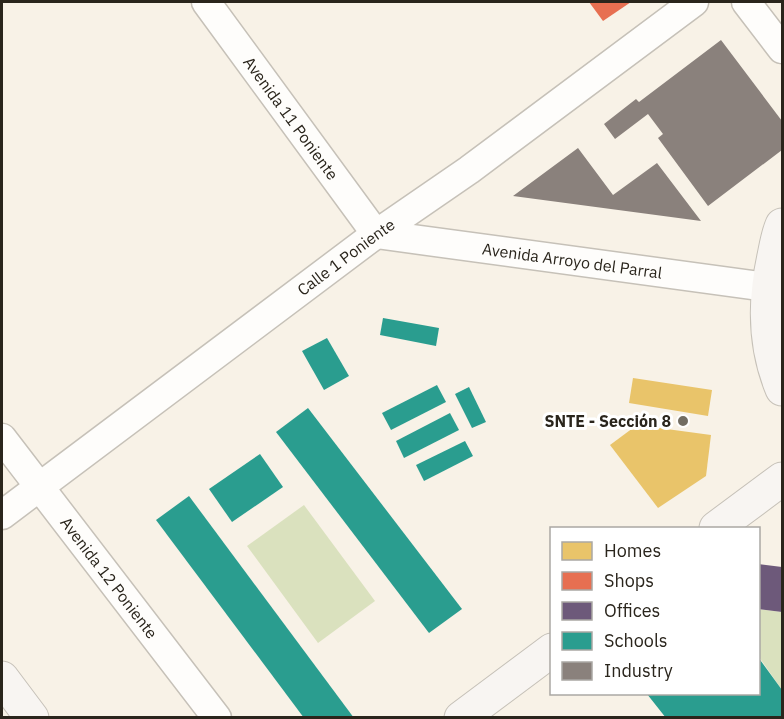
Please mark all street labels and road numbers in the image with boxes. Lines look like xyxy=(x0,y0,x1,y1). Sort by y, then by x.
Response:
street label: Avenida 11 Poniente xyxy=(239,53,343,184)
street label: Calle 1 Poniente xyxy=(293,214,399,300)
street label: Avenida Arroyo del Parral xyxy=(481,238,664,283)
street label: Avenida 12 Poniente xyxy=(56,513,162,643)

